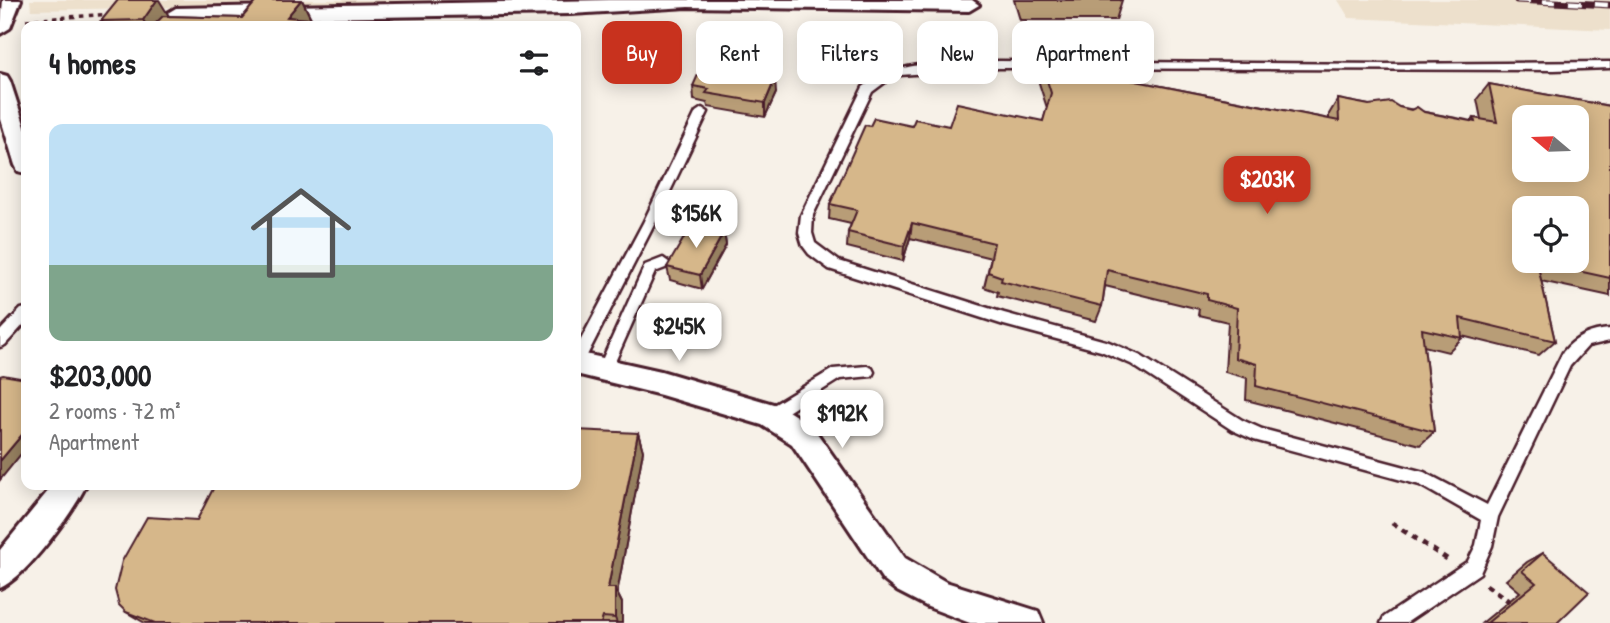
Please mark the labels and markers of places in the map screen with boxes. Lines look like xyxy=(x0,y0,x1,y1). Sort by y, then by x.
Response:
pin: $203K xyxy=(1218,156,1316,216)
pin: $156K xyxy=(647,190,745,250)
pin: $245K xyxy=(630,304,728,363)
pin: $192K xyxy=(793,391,891,450)

